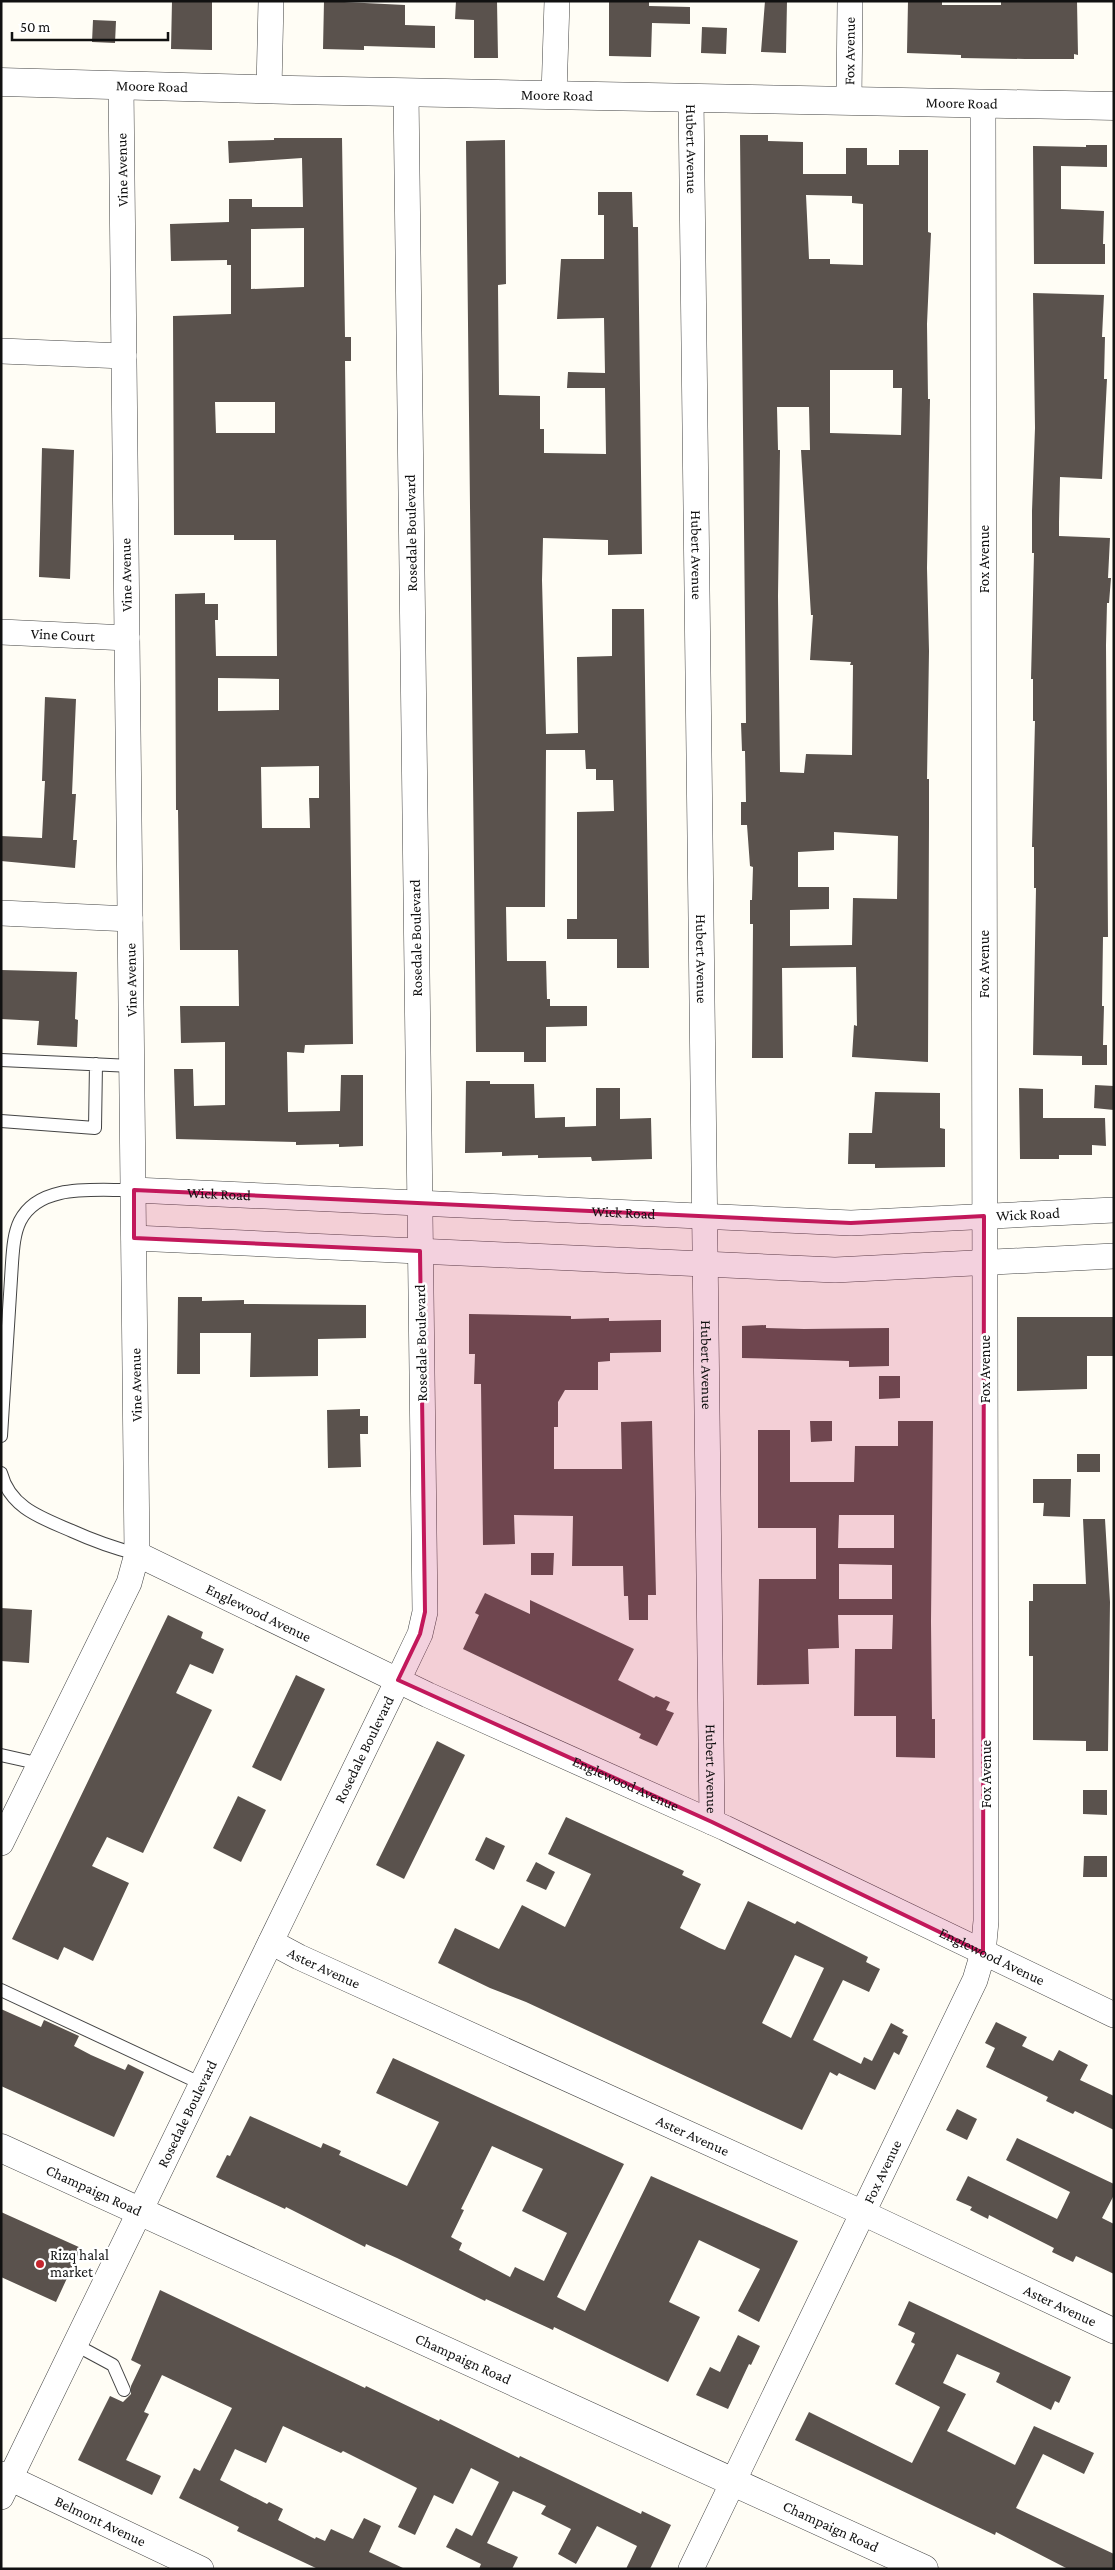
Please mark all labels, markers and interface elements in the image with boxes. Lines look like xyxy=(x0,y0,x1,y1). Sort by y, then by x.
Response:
scale bar xyxy=(12,10,169,42)
street label: Fox Avenue xyxy=(841,16,858,85)
text: 50 m xyxy=(20,19,50,35)
street label: Moore Road xyxy=(116,77,188,95)
street label: Moore Road xyxy=(521,86,593,104)
street label: Moore Road xyxy=(925,94,998,112)
street label: Hubert Avenue xyxy=(683,104,700,194)
street label: Vine Avenue xyxy=(113,133,131,207)
street label: Rosedale Boulevard xyxy=(402,474,420,592)
street label: Hubert Avenue xyxy=(688,510,705,600)
street label: Fox Avenue xyxy=(976,524,992,593)
street label: Vine Avenue xyxy=(117,538,135,612)
street label: Vine Court xyxy=(30,625,96,645)
street label: Rosedale Boulevard xyxy=(407,879,425,997)
street label: Hubert Avenue xyxy=(693,914,710,1004)
street label: Fox Avenue xyxy=(976,929,992,998)
street label: Vine Avenue xyxy=(122,943,140,1017)
street label: Wick Road xyxy=(187,1184,251,1203)
street label: Wick Road xyxy=(591,1203,656,1222)
street label: Wick Road xyxy=(996,1205,1061,1224)
street label: Rosedale Boulevard xyxy=(412,1284,430,1402)
street label: Hubert Avenue xyxy=(698,1320,715,1410)
street label: Fox Avenue xyxy=(977,1334,993,1403)
street label: Vine Avenue xyxy=(127,1348,145,1422)
street label: Englewood Avenue xyxy=(203,1581,314,1645)
street label: Rosedale Boulevard xyxy=(331,1693,397,1806)
street label: Hubert Avenue xyxy=(703,1724,720,1814)
street label: Fox Avenue xyxy=(978,1739,994,1808)
street label: Englewood Avenue xyxy=(570,1753,682,1814)
street label: Englewood Avenue xyxy=(937,1924,1048,1989)
street label: Aster Avenue xyxy=(285,1944,363,1992)
street label: Rosedale Boulevard xyxy=(154,2058,220,2170)
street label: Aster Avenue xyxy=(654,2112,732,2159)
street label: Fox Avenue xyxy=(860,2137,905,2206)
street label: Champaign Road xyxy=(43,2162,144,2219)
place label: Rizq halal market xyxy=(50,2247,109,2280)
marker: Rizq halal market xyxy=(34,2258,46,2270)
street label: Aster Avenue xyxy=(1021,2282,1099,2330)
street label: Champaign Road xyxy=(413,2330,514,2388)
street label: Belmont Avenue xyxy=(53,2493,149,2550)
street label: Champaign Road xyxy=(780,2498,881,2555)

